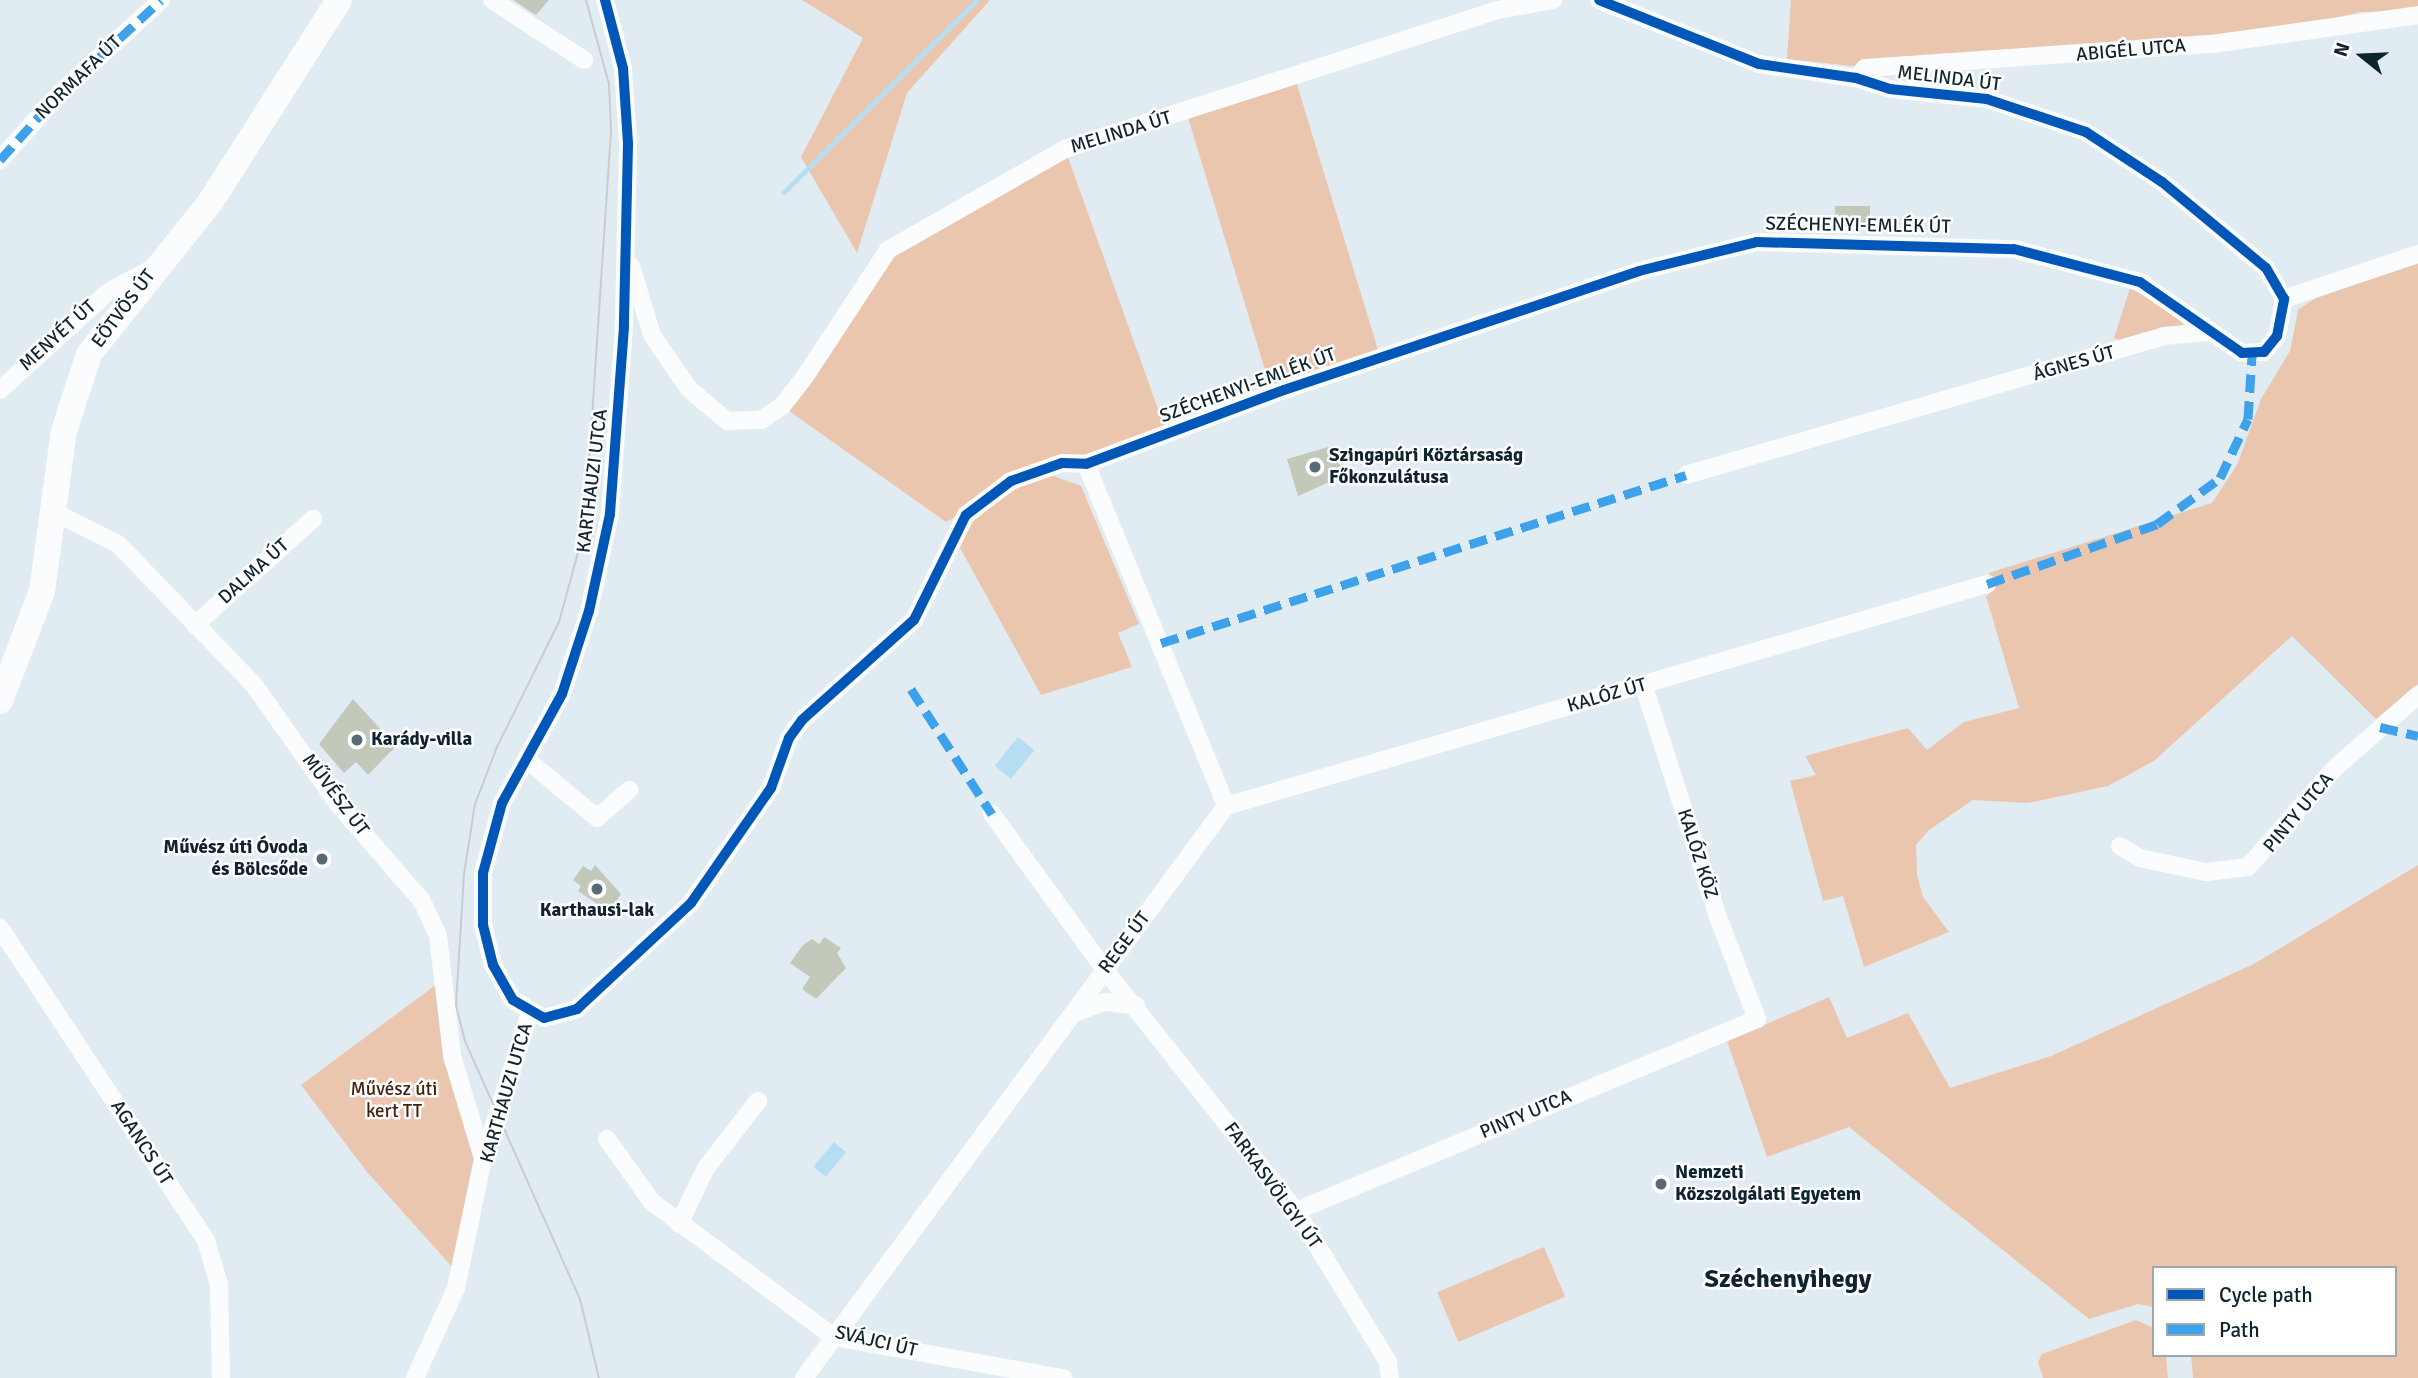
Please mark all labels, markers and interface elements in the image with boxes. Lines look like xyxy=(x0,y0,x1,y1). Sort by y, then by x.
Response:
north arrow xyxy=(2327,21,2397,91)
street label: NORMAFA ÚT xyxy=(31,31,127,125)
street label: ABIGÉL UTCA xyxy=(2075,35,2187,67)
text: N xyxy=(2329,40,2355,60)
street label: MELINDA ÚT xyxy=(1896,61,2002,97)
street label: MELINDA ÚT xyxy=(1068,107,1174,159)
street label: SZÉCHENYI-EMLÉK ÚT xyxy=(1765,213,1951,239)
street label: EÖTVÖS ÚT xyxy=(87,265,161,353)
street label: MENYÉT ÚT xyxy=(15,296,101,376)
street label: ÁGNES ÚT xyxy=(2030,341,2118,387)
street label: SZÉCHENYI-EMLÉK ÚT xyxy=(1157,344,1339,428)
street label: KARTHAUZI UTCA xyxy=(573,408,613,554)
place label: Szingapúri Köztársaság Főkonzulátusa xyxy=(1329,445,1523,489)
marker: Szingapúri Köztársaság Főkonzulátusa xyxy=(1307,459,1323,475)
street label: DALMA ÚT xyxy=(214,535,294,609)
street label: KALÓZ ÚT xyxy=(1565,674,1649,718)
place label: Karády-villa xyxy=(371,729,472,751)
marker: Karády-villa xyxy=(349,732,365,748)
street label: MŰVÉSZ ÚT xyxy=(297,749,373,841)
street label: PINTY UTCA xyxy=(2259,769,2339,857)
street label: KALÓZ KÖZ xyxy=(1672,806,1722,902)
place label: Művész úti Óvoda és Bölcsőde xyxy=(163,837,308,881)
marker: Művész úti Óvoda és Bölcsőde xyxy=(314,851,330,867)
marker: Karthausi-lak xyxy=(589,881,605,897)
place label: Karthausi-lak xyxy=(540,900,654,922)
street label: REGE ÚT xyxy=(1094,908,1156,978)
street label: KARTHAUZI UTCA xyxy=(476,1020,538,1166)
park label: Művész úti kert TT xyxy=(351,1079,437,1123)
street label: PINTY UTCA xyxy=(1477,1086,1575,1144)
street label: AGANCS ÚT xyxy=(105,1096,177,1190)
street label: FARKASVÖLGYI ÚT xyxy=(1219,1118,1325,1254)
place label: Nemzeti Közszolgálati Egyetem xyxy=(1675,1162,1861,1206)
marker: Nemzeti Közszolgálati Egyetem xyxy=(1653,1176,1669,1192)
district label: Széchenyihegy xyxy=(1705,1264,1871,1296)
legend xyxy=(2152,1266,2397,1357)
text: Cycle path xyxy=(2219,1282,2313,1308)
text: Path xyxy=(2219,1317,2260,1343)
street label: SVÁJCI ÚT xyxy=(833,1322,919,1362)

